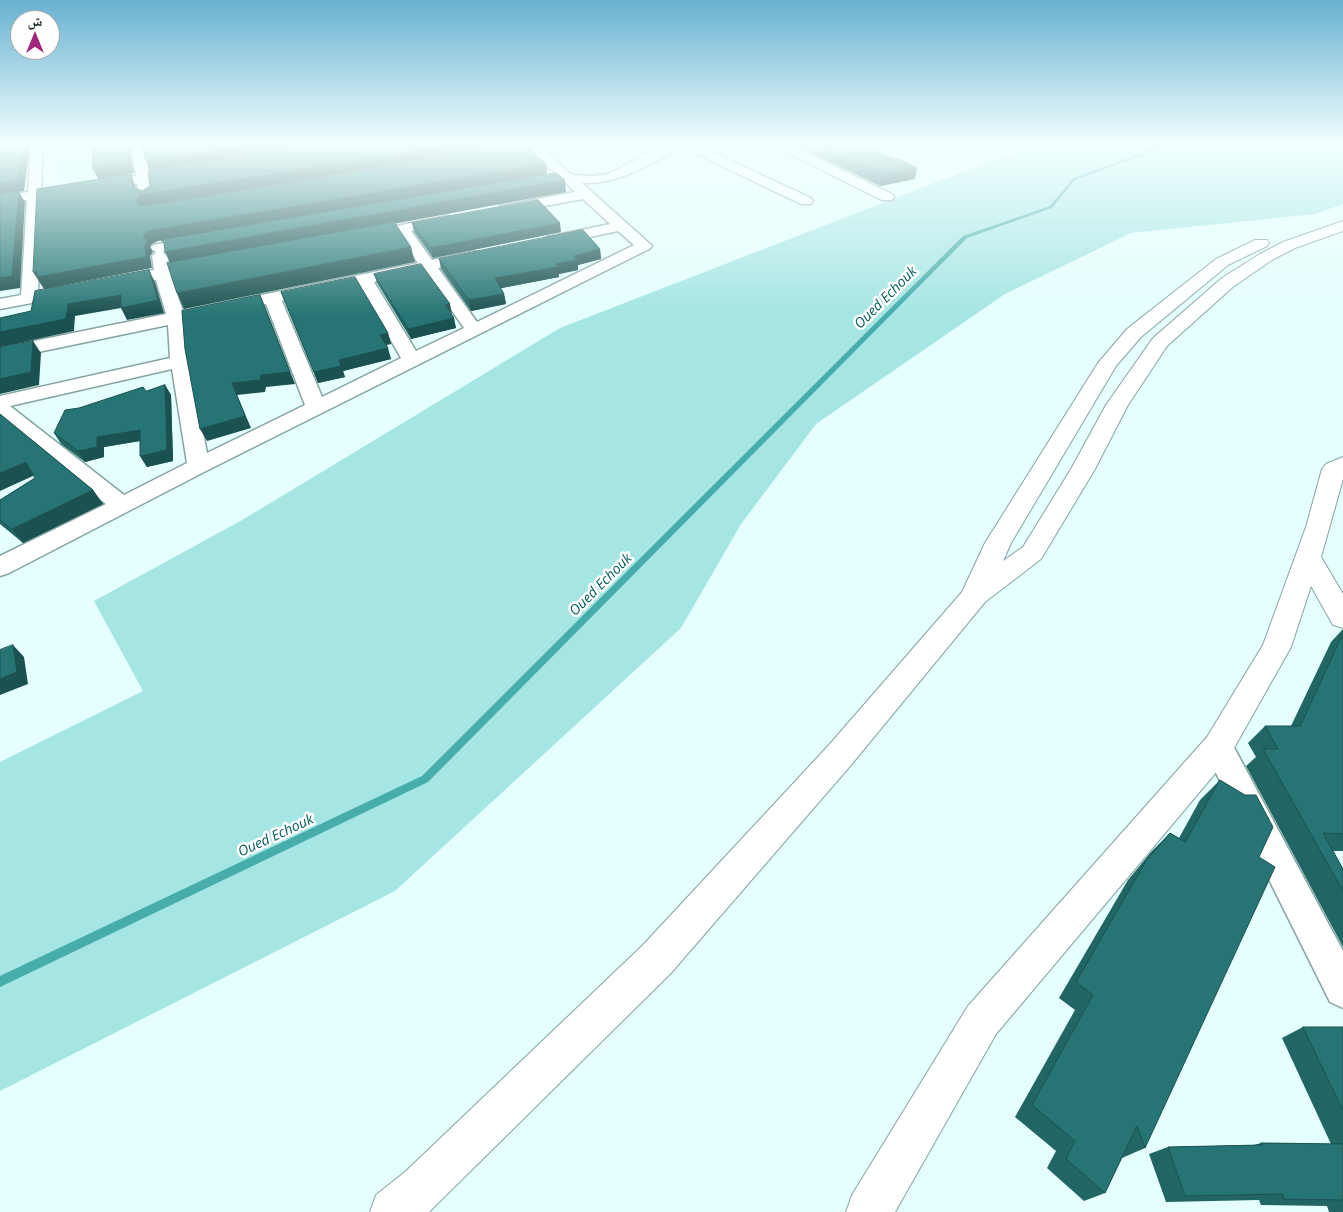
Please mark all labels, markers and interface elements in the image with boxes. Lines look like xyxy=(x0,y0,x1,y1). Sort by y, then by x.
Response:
north arrow xyxy=(10,10,60,60)
text: ش xyxy=(28,11,42,30)
water label: Oued Echouk xyxy=(851,263,921,333)
water label: Oued Echouk xyxy=(566,550,636,620)
water label: Oued Echouk xyxy=(236,811,316,861)

